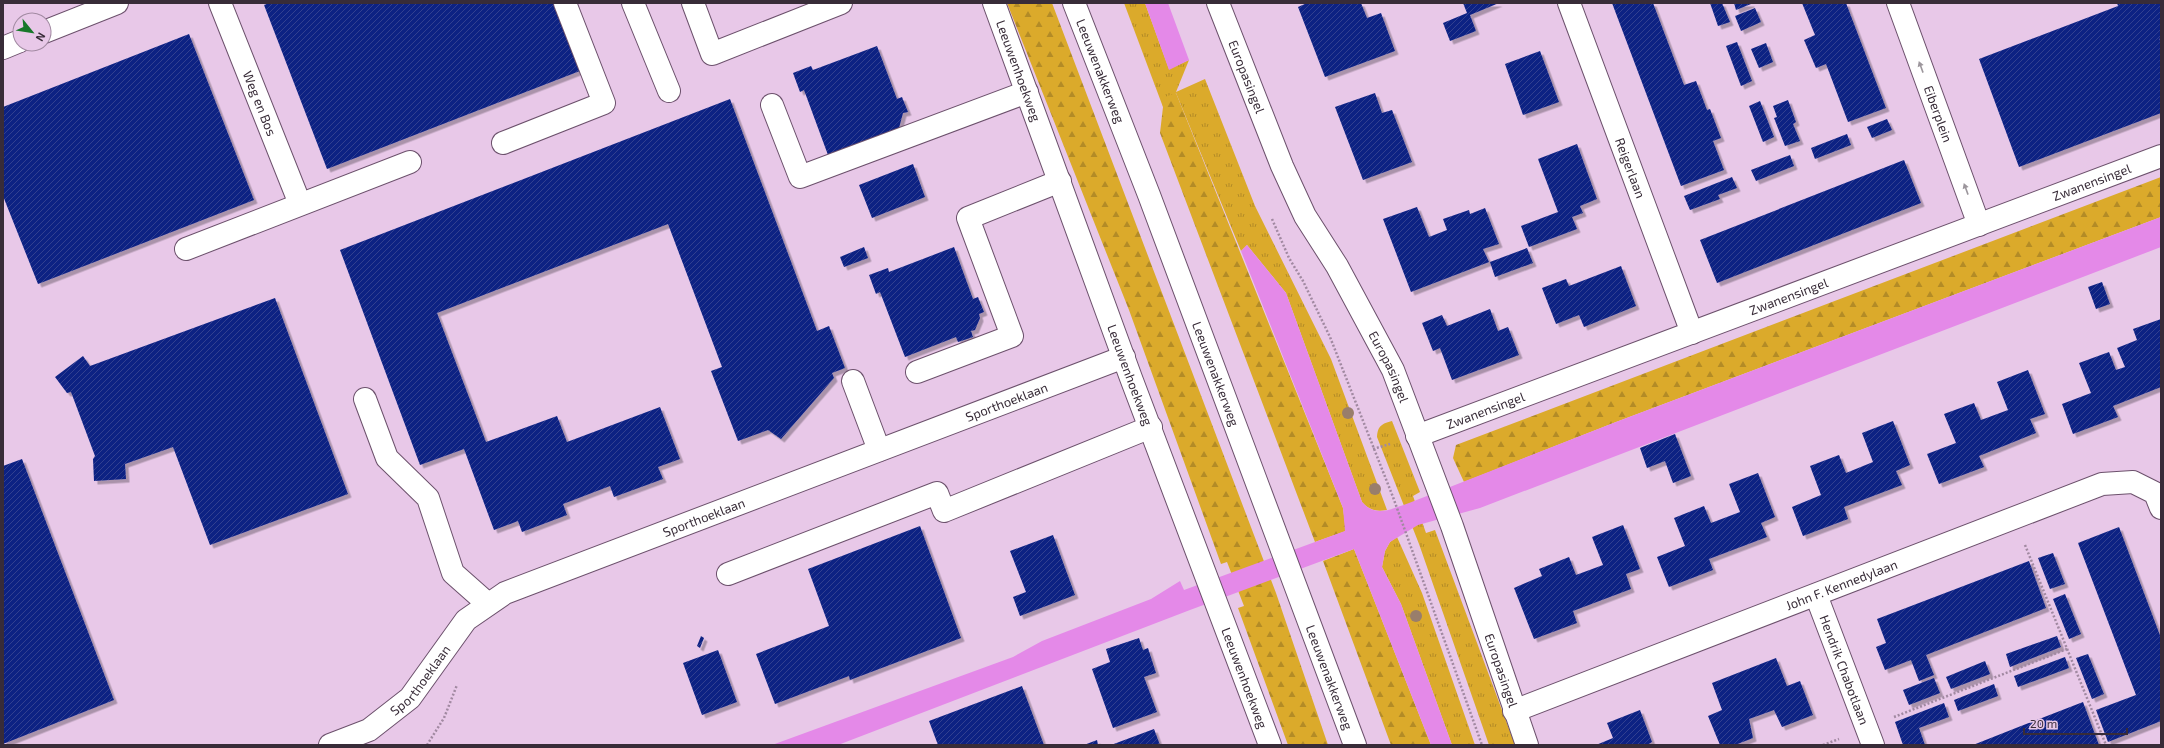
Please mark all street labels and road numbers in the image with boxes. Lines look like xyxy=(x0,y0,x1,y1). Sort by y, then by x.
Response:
street label: Leeuwenakkerweg xyxy=(1073,17,1128,125)
street label: Leeuwenhoekweg xyxy=(993,18,1045,124)
street label: Europasingel xyxy=(1225,38,1268,116)
street label: Weg en Bos xyxy=(240,68,280,138)
street label: Eiberplein xyxy=(1921,83,1956,144)
street label: Reigerlaan xyxy=(1612,135,1649,200)
street label: Zwanensingel xyxy=(2050,160,2133,204)
street label: Zwanensingel xyxy=(1747,274,1830,318)
street label: Leeuwenakkerweg xyxy=(1189,319,1243,428)
street label: Leeuwenhoekweg xyxy=(1104,322,1156,428)
street label: Europasingel xyxy=(1365,328,1413,405)
street label: Sporthoeklaan xyxy=(963,379,1050,425)
street label: Zwanensingel xyxy=(1444,388,1527,432)
street label: Sporthoeklaan xyxy=(660,494,747,540)
street label: John F. Kennedylaan xyxy=(1783,556,1900,613)
street label: Hendrik Chabotlaan xyxy=(1816,613,1873,727)
street label: Leeuwenakkerweg xyxy=(1303,623,1356,732)
street label: Leeuwenhoekweg xyxy=(1218,625,1271,731)
street label: Europasingel xyxy=(1481,631,1522,710)
street label: Sporthoeklaan xyxy=(387,642,454,719)

